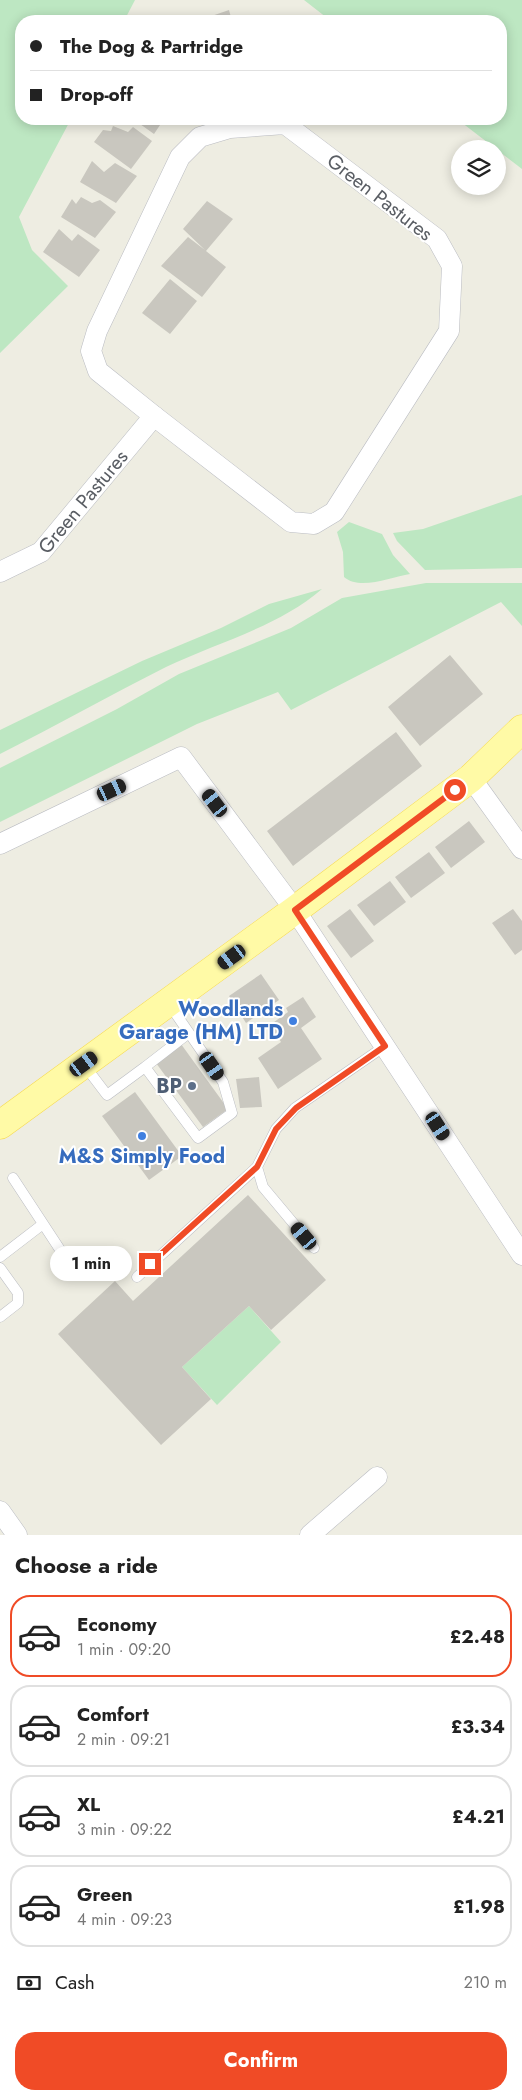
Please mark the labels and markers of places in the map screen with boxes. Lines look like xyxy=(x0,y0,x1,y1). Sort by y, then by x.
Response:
place label: Woodlands Garage (HM) LTD xyxy=(119,995,283,1047)
marker: Woodlands Garage (HM) LTD xyxy=(287,1015,299,1027)
place label: BP xyxy=(156,1072,182,1101)
marker: BP xyxy=(186,1080,198,1092)
marker: M&S Simply Food xyxy=(136,1130,148,1142)
place label: M&S Simply Food xyxy=(59,1142,225,1171)

